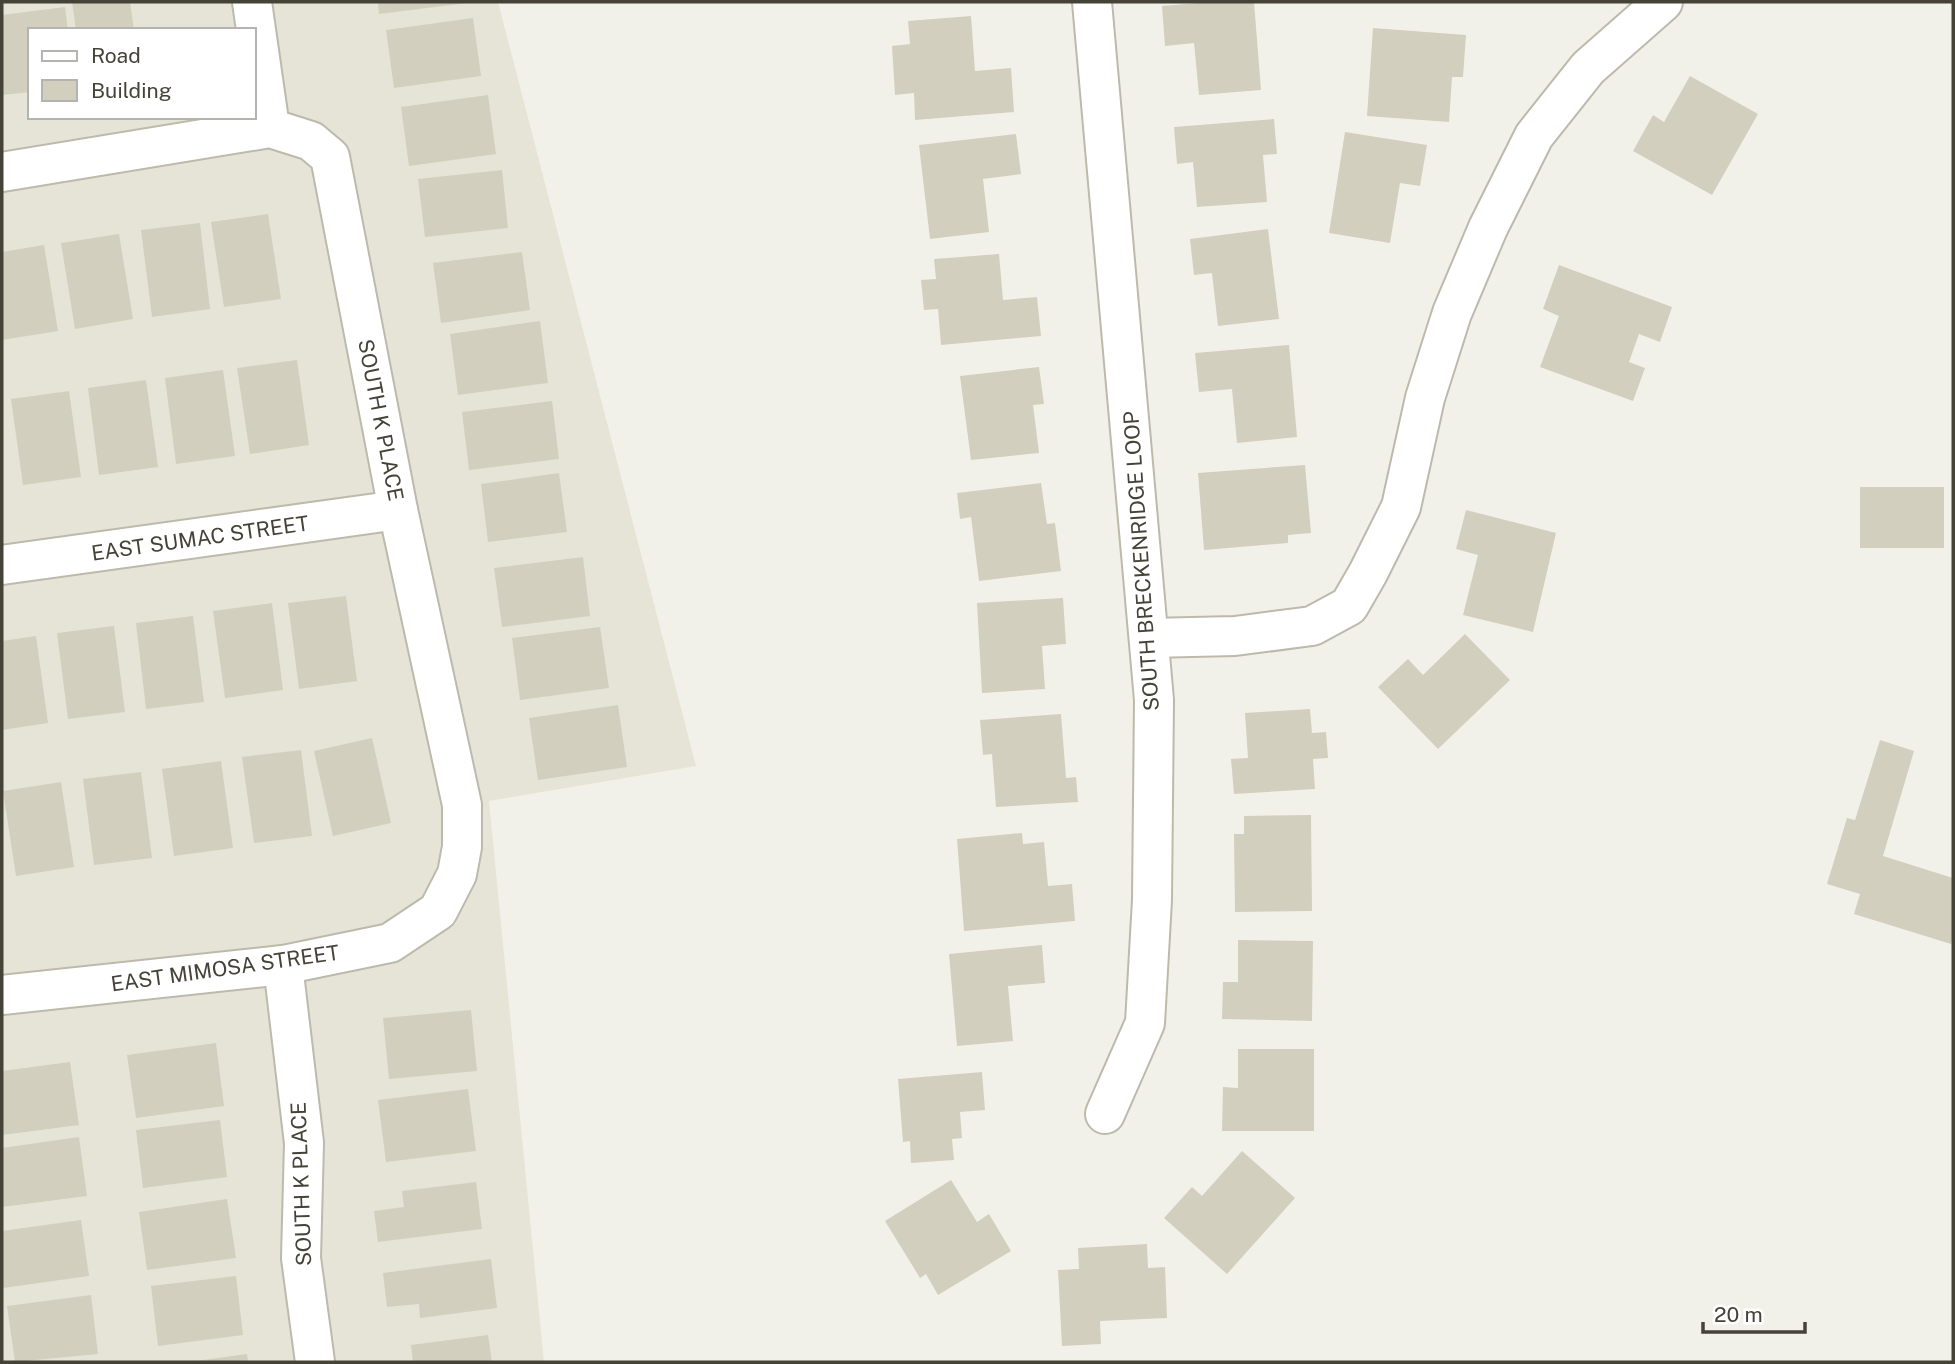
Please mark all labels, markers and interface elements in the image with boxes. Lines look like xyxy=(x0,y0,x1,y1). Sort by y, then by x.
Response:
legend xyxy=(28,28,256,119)
text: Road xyxy=(91,43,141,68)
text: Building xyxy=(91,78,172,103)
street label: SOUTH K PLACE xyxy=(353,337,409,503)
street label: SOUTH BRECKENRIDGE LOOP xyxy=(1118,410,1164,712)
street label: EAST SUMAC STREET xyxy=(90,510,310,566)
street label: EAST MIMOSA STREET xyxy=(109,940,341,996)
street label: SOUTH K PLACE xyxy=(286,1102,316,1266)
scale bar xyxy=(1703,1290,1804,1334)
text: 20 m xyxy=(1714,1302,1763,1327)

